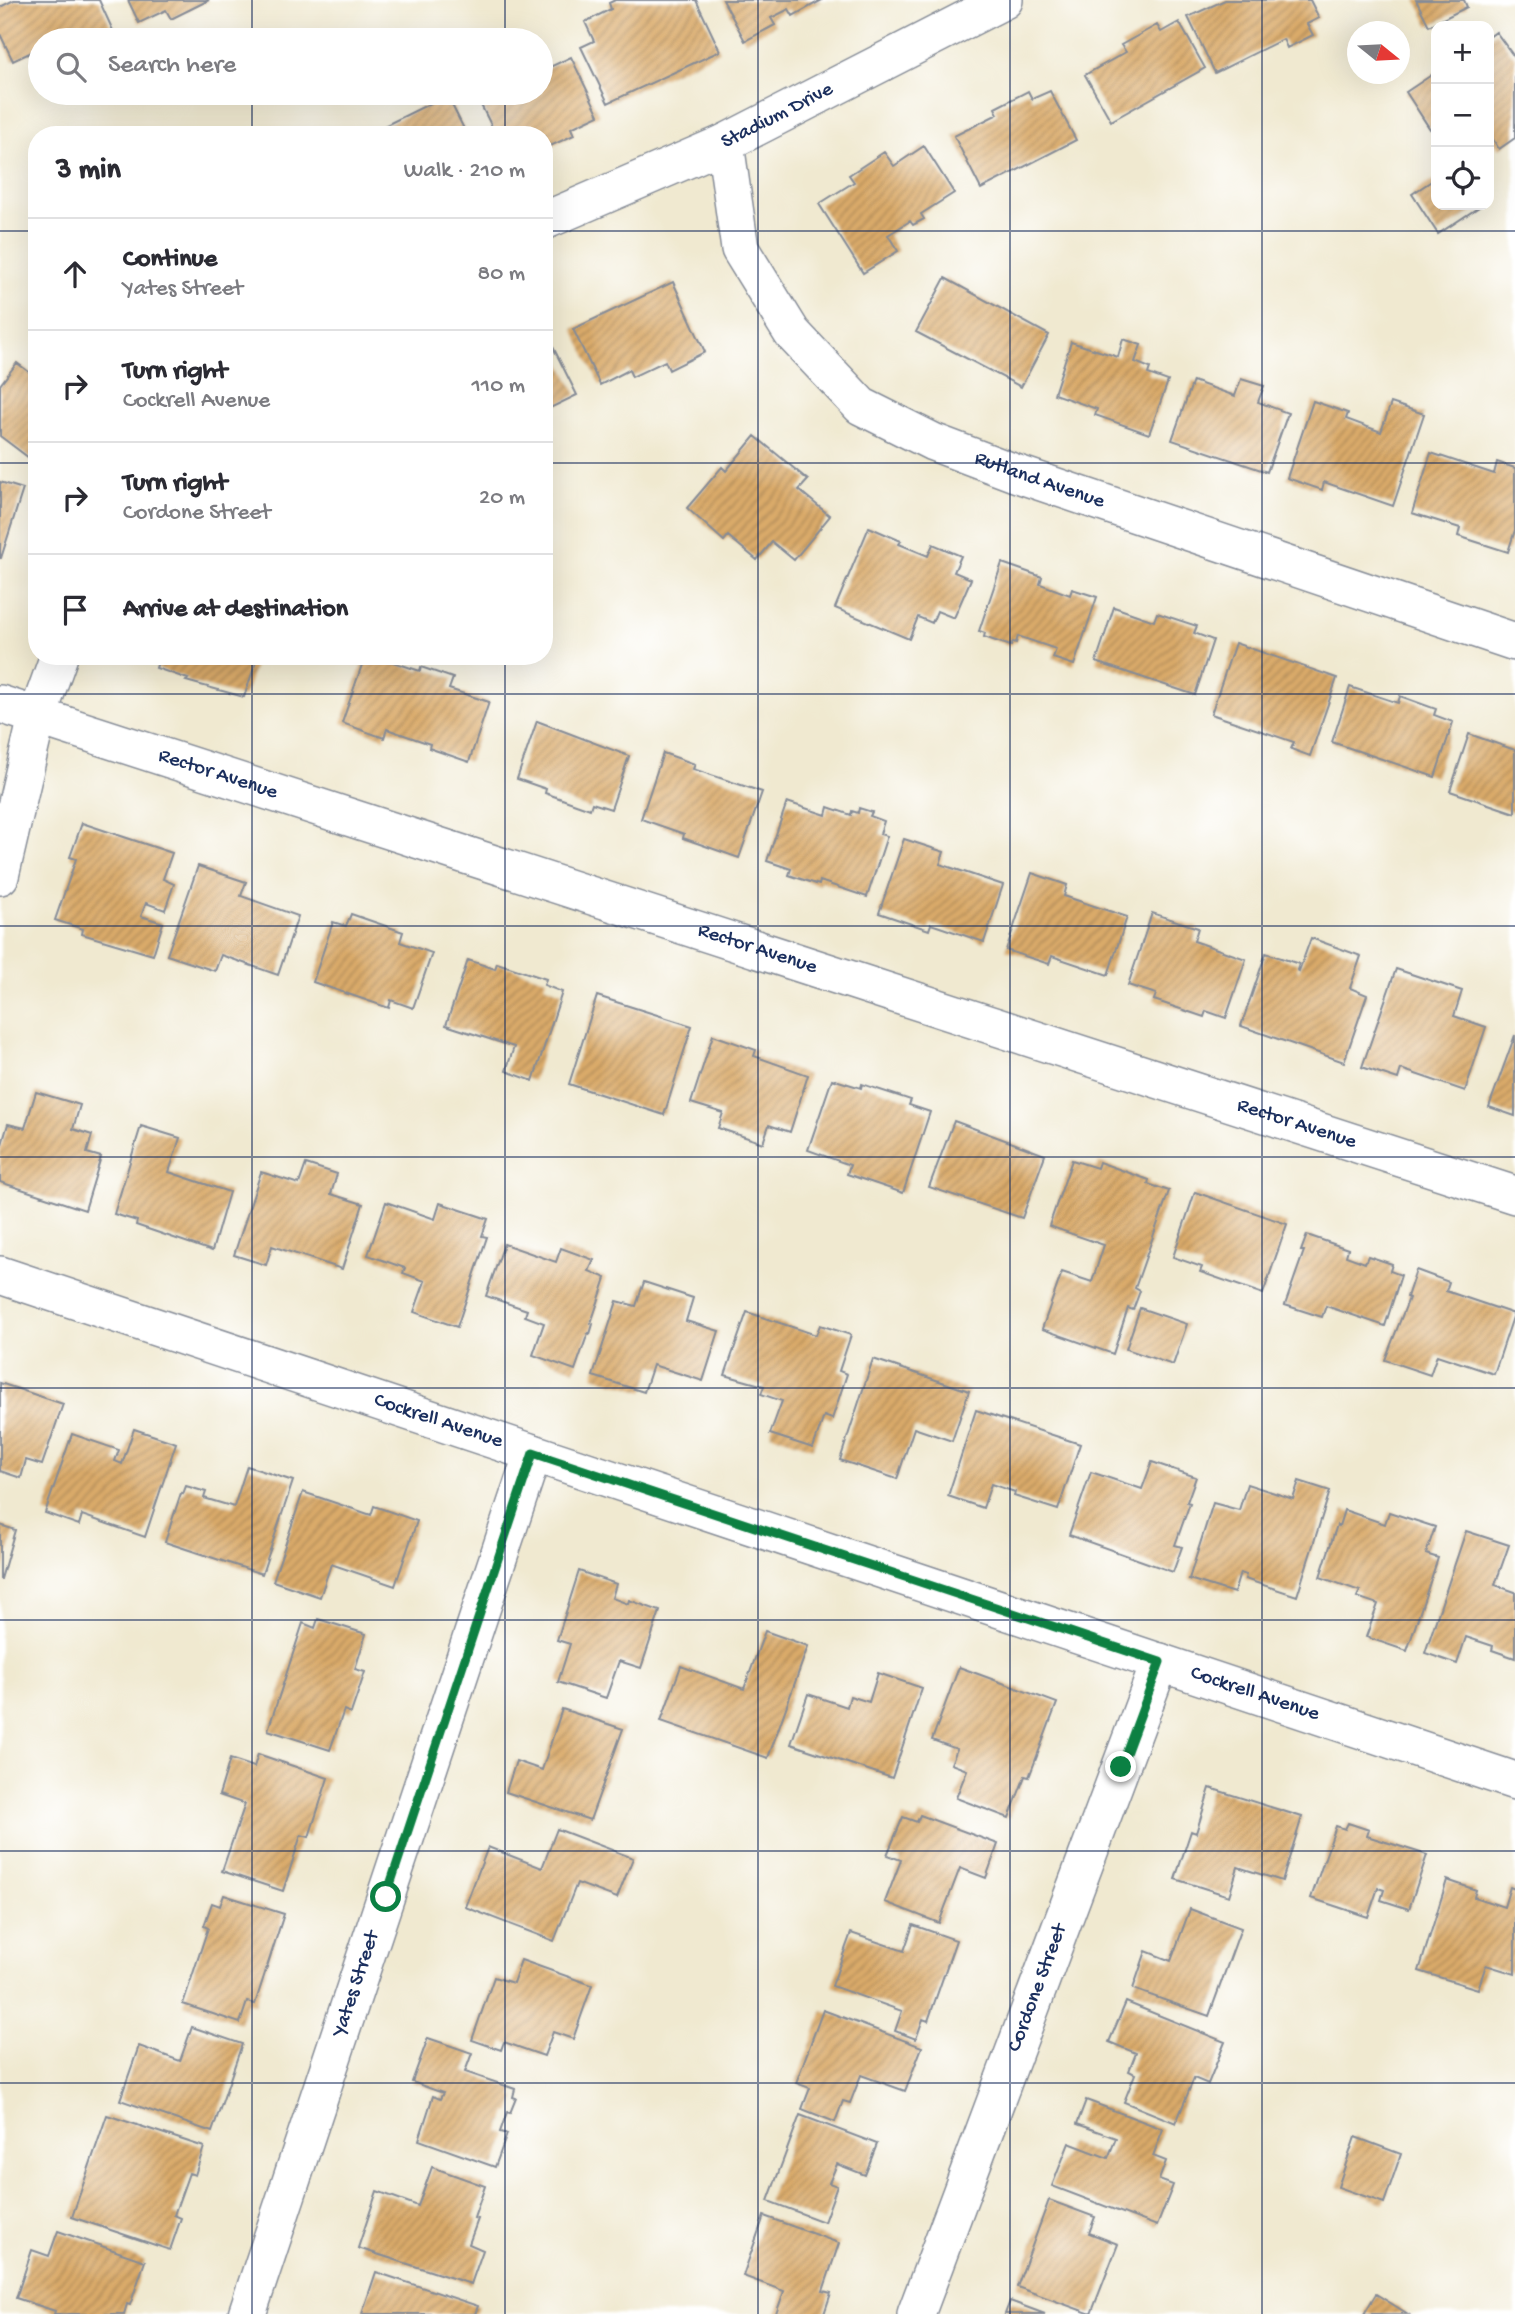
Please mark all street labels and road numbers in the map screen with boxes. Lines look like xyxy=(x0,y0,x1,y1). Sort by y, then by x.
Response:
street label: Stadium Drive xyxy=(717,77,839,155)
street label: Rutland Avenue xyxy=(971,446,1109,515)
street label: Rector Avenue xyxy=(155,744,282,806)
street label: Rector Avenue xyxy=(694,918,821,981)
street label: Rector Avenue xyxy=(1234,1093,1361,1156)
street label: Cockrell Avenue xyxy=(370,1388,507,1455)
street label: Cockrell Avenue xyxy=(1187,1661,1324,1728)
street label: Cordone Street xyxy=(1003,1918,1074,2056)
street label: Yates Street xyxy=(327,1926,387,2042)

